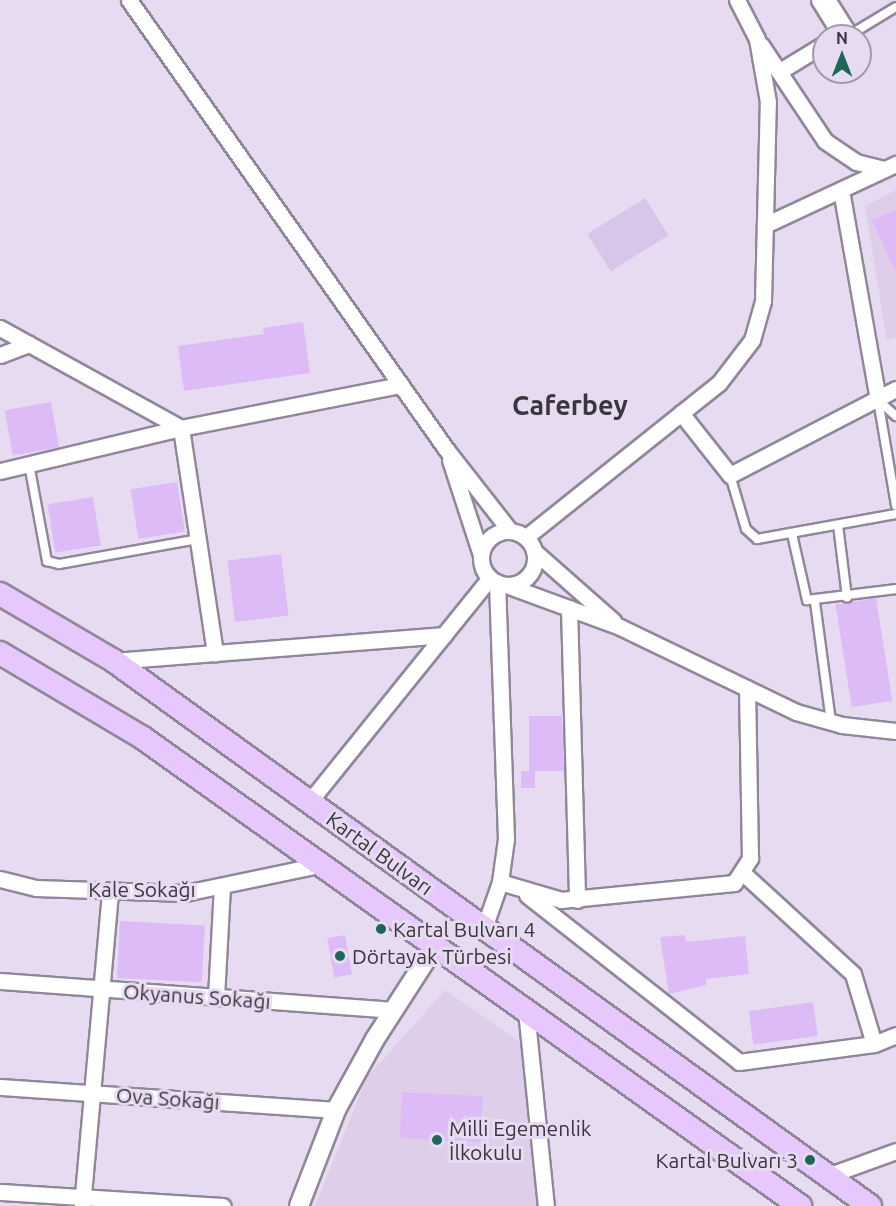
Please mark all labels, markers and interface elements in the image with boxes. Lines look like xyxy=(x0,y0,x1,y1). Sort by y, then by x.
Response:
north arrow xyxy=(812,24,872,84)
text: N xyxy=(836,29,848,47)
district label: Caferbey xyxy=(512,390,628,422)
street label: Kartal Bulvarı xyxy=(322,806,438,900)
street label: Kale Sokağı xyxy=(88,876,196,902)
place label: Kartal Bulvarı 4 xyxy=(393,916,535,942)
marker: Kartal Bulvarı 4 xyxy=(374,922,388,936)
place label: Dörtayak Türbesi xyxy=(352,943,511,969)
marker: Dörtayak Türbesi xyxy=(333,949,347,963)
street label: Okyanus Sokağı xyxy=(123,978,271,1014)
street label: Ova Sokağı xyxy=(115,1082,221,1114)
place label: Milli Egemenlik İlkokulu xyxy=(449,1115,591,1165)
marker: Milli Egemenlik İlkokulu xyxy=(430,1133,444,1147)
place label: Kartal Bulvarı 3 xyxy=(656,1147,798,1173)
marker: Kartal Bulvarı 3 xyxy=(803,1153,817,1167)

